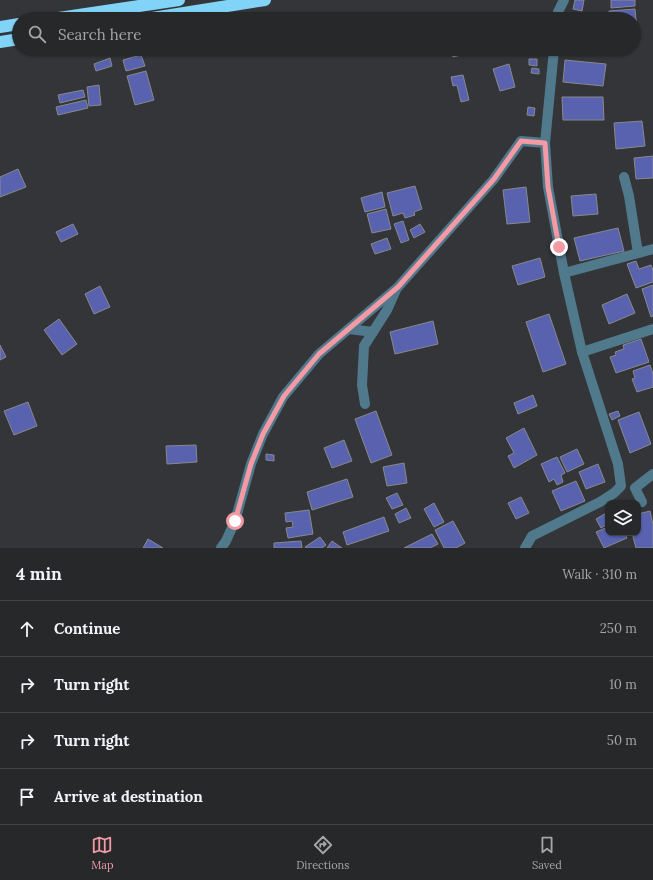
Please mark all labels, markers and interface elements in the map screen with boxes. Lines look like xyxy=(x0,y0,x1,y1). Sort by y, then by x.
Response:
search box xyxy=(12,12,641,56)
icon: search xyxy=(26,23,48,45)
text: Search here xyxy=(58,25,141,44)
route end xyxy=(550,238,568,256)
map controls xyxy=(605,500,641,536)
button: layers xyxy=(605,500,641,536)
route start xyxy=(226,512,244,530)
text: 4 min xyxy=(16,563,62,585)
text: Walk · 310 m xyxy=(562,566,637,583)
icon: ahead xyxy=(16,618,38,640)
text: Continue xyxy=(54,619,120,638)
text: 250 m xyxy=(600,620,637,637)
icon: right xyxy=(16,674,38,696)
text: Turn right xyxy=(54,675,130,694)
text: 10 m xyxy=(609,676,637,693)
icon: right xyxy=(16,730,38,752)
text: Turn right xyxy=(54,731,130,750)
text: 50 m xyxy=(607,732,637,749)
icon: arrive xyxy=(16,786,38,808)
text: Arrive at destination xyxy=(54,787,203,806)
tab: Map xyxy=(91,834,114,872)
tab: Directions xyxy=(296,834,349,872)
tab: Saved xyxy=(532,834,562,872)

